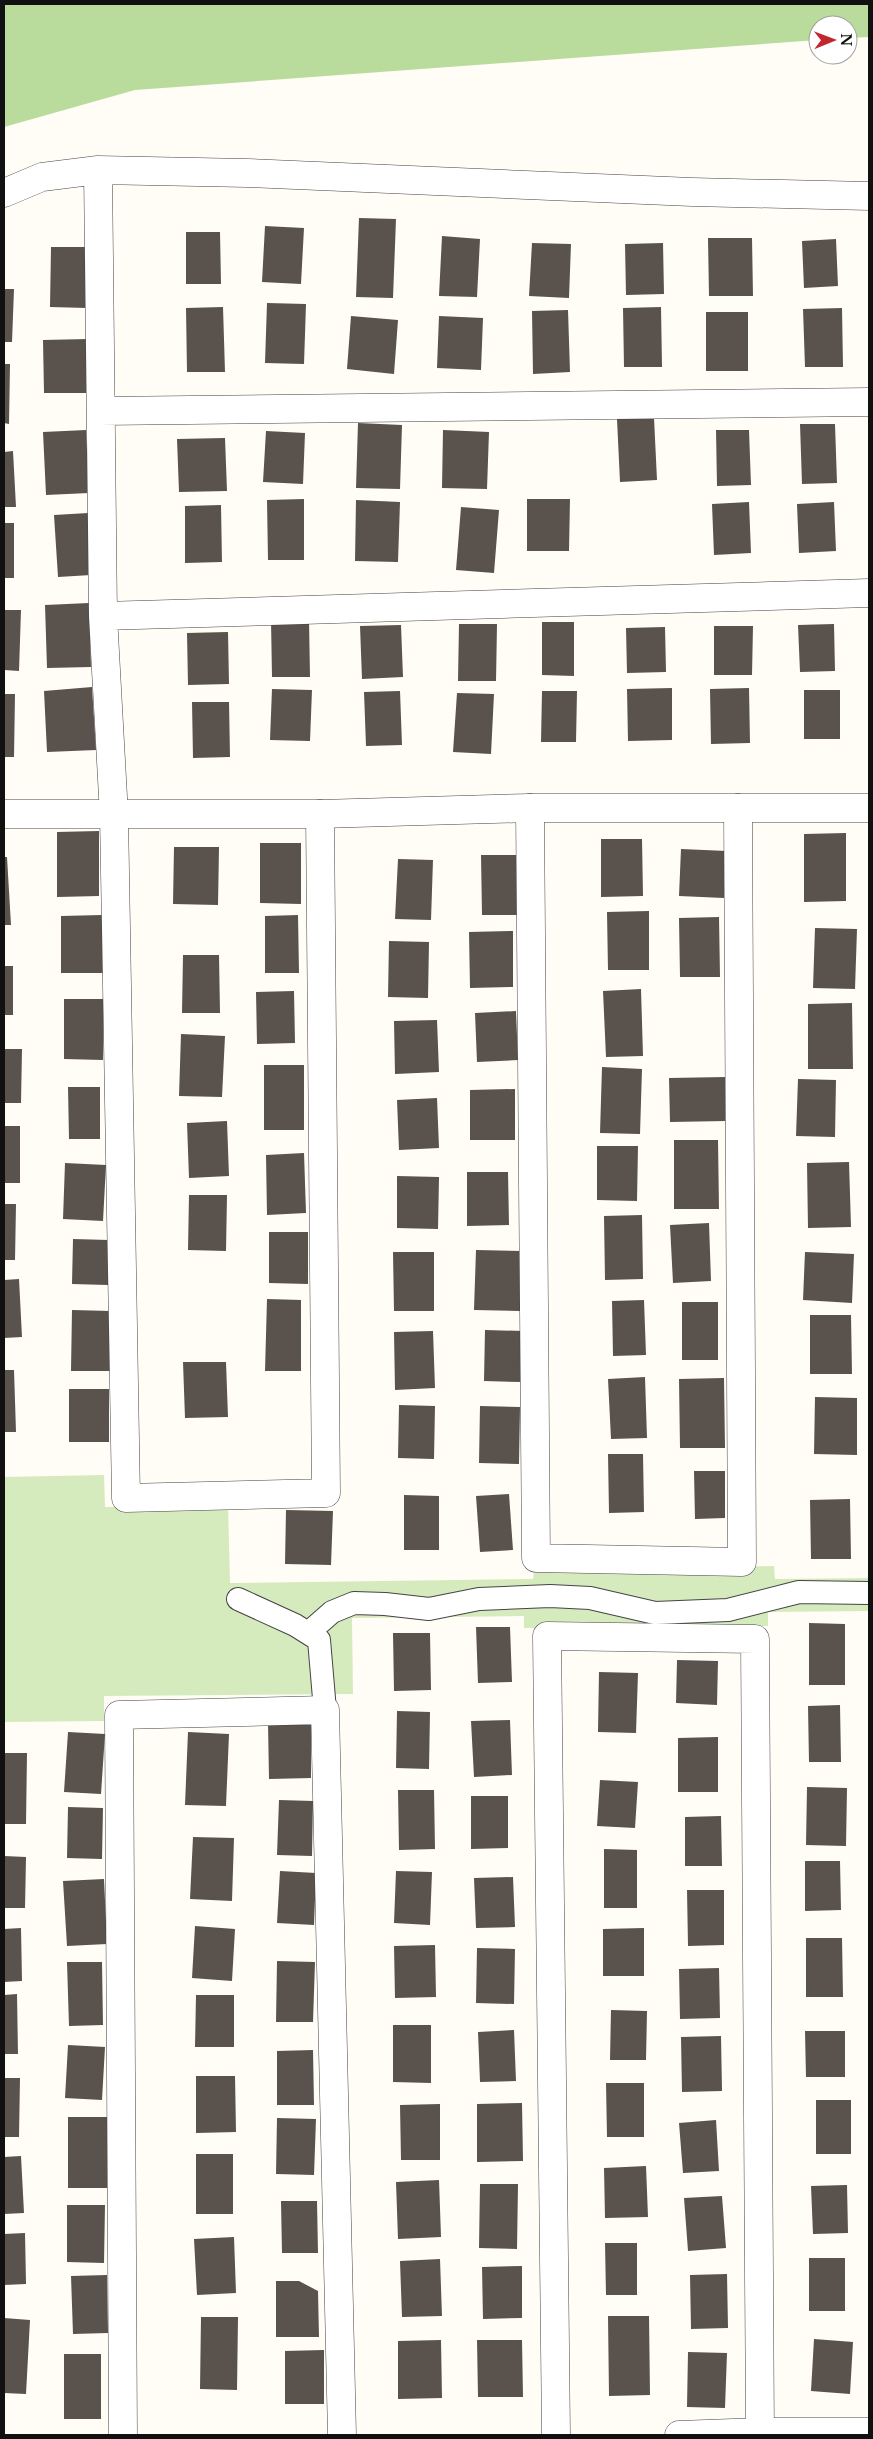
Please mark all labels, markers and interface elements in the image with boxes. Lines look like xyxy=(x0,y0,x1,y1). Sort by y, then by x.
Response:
north arrow xyxy=(808,15,858,65)
text: N xyxy=(837,33,855,47)

